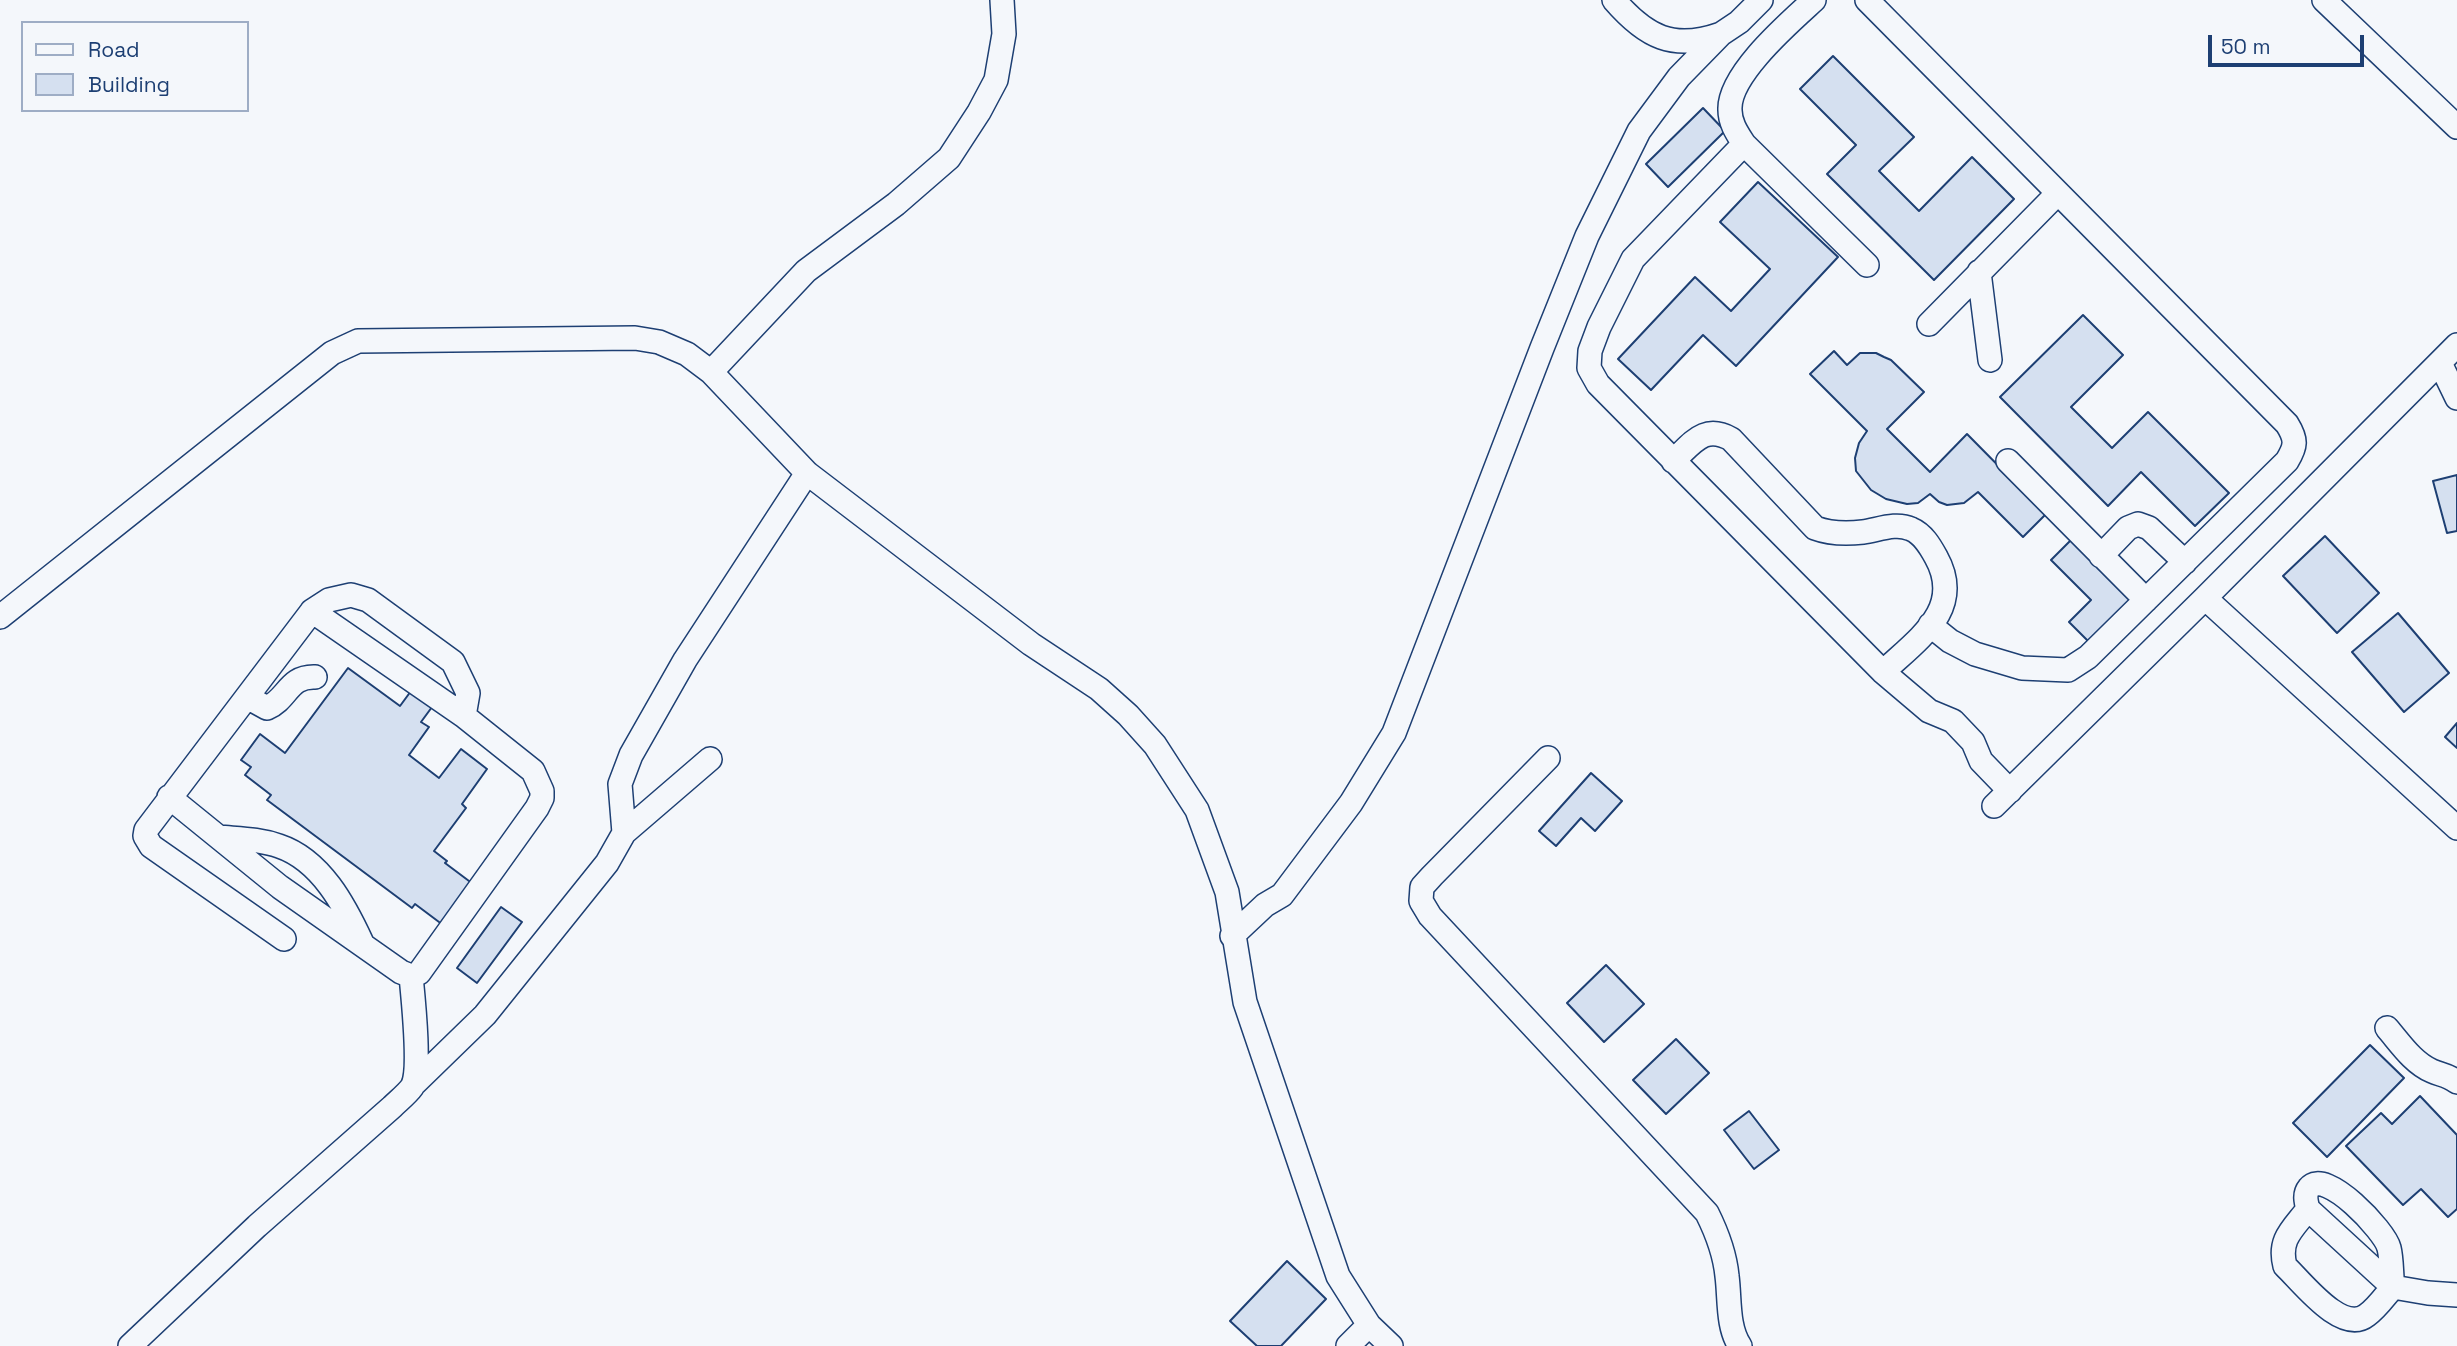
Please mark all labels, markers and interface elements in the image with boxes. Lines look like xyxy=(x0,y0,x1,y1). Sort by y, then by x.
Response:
legend xyxy=(21,21,248,112)
scale bar xyxy=(2212,21,2368,65)
text: 50 m xyxy=(2221,33,2271,60)
text: Road xyxy=(88,36,140,63)
text: Building xyxy=(88,71,170,98)

